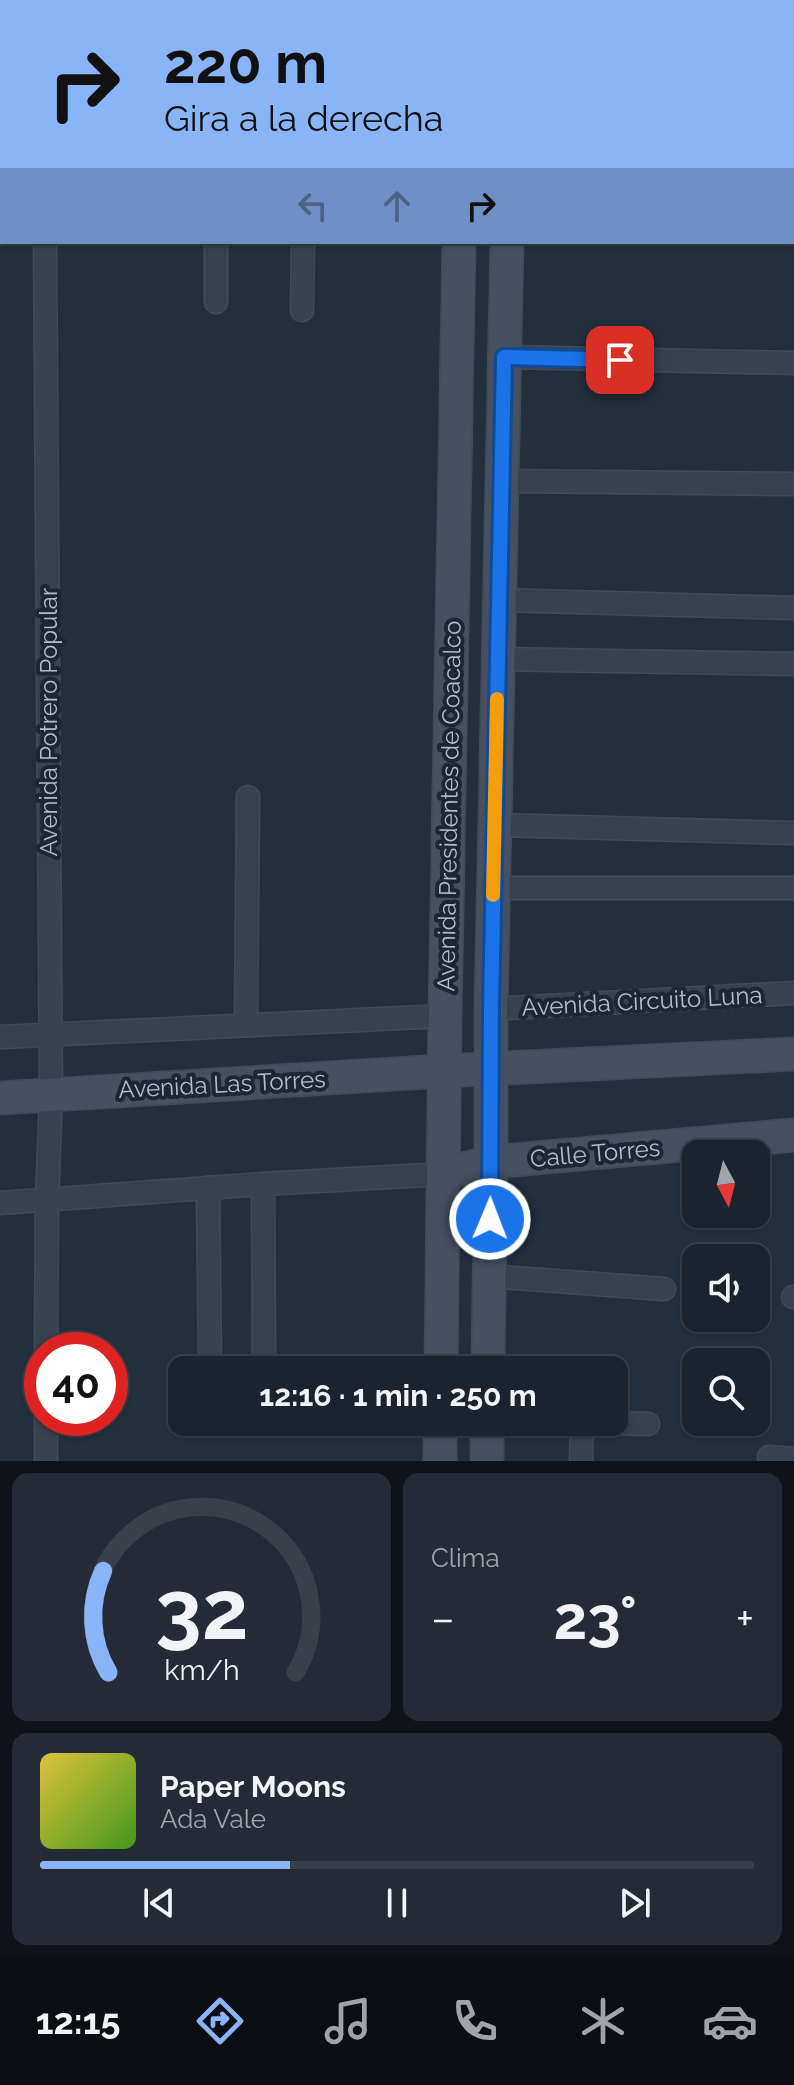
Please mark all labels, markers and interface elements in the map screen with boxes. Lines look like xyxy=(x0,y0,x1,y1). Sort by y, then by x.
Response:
text: 220 m xyxy=(164,30,327,96)
icon: right xyxy=(32,32,136,136)
text: Gira a la derecha xyxy=(164,97,443,139)
icon: left xyxy=(291,184,335,228)
icon: ahead xyxy=(375,184,419,228)
icon: right xyxy=(459,184,503,228)
pin xyxy=(586,326,654,394)
icon: arrive xyxy=(598,338,642,382)
street label: Avenida Potrero Popular xyxy=(34,587,63,856)
street label: Avenida Presidentes de Coacalco xyxy=(431,620,467,992)
street label: Avenida Circuito Luna xyxy=(521,980,763,1022)
street label: Avenida Las Torres xyxy=(118,1064,326,1104)
street label: Calle Torres xyxy=(529,1133,661,1173)
north arrow xyxy=(682,1140,770,1228)
map controls xyxy=(682,1140,770,1436)
position arrow xyxy=(448,1177,532,1261)
button: sound xyxy=(682,1244,770,1332)
speed limit sign: 40 xyxy=(24,1332,128,1436)
button: search xyxy=(682,1348,770,1436)
text: 12:16 · 1 min · 250 m xyxy=(259,1378,537,1413)
text: Clima xyxy=(431,1543,500,1573)
text: 32 xyxy=(155,1561,248,1658)
text: 23° xyxy=(553,1583,637,1653)
text: − xyxy=(431,1593,455,1644)
text: + xyxy=(736,1593,754,1644)
text: km/h xyxy=(164,1653,239,1687)
text: Paper Moons xyxy=(160,1769,346,1804)
text: Ada Vale xyxy=(160,1804,266,1834)
icon: previous xyxy=(137,1881,181,1925)
icon: pause xyxy=(375,1881,419,1925)
icon: next xyxy=(613,1881,657,1925)
icon: directions xyxy=(192,1993,248,2049)
icon: music xyxy=(320,1993,376,2049)
icon: phone xyxy=(447,1993,503,2049)
icon: climate xyxy=(575,1993,631,2049)
icon: car xyxy=(702,1993,758,2049)
text: 12:15 xyxy=(36,2000,120,2042)

